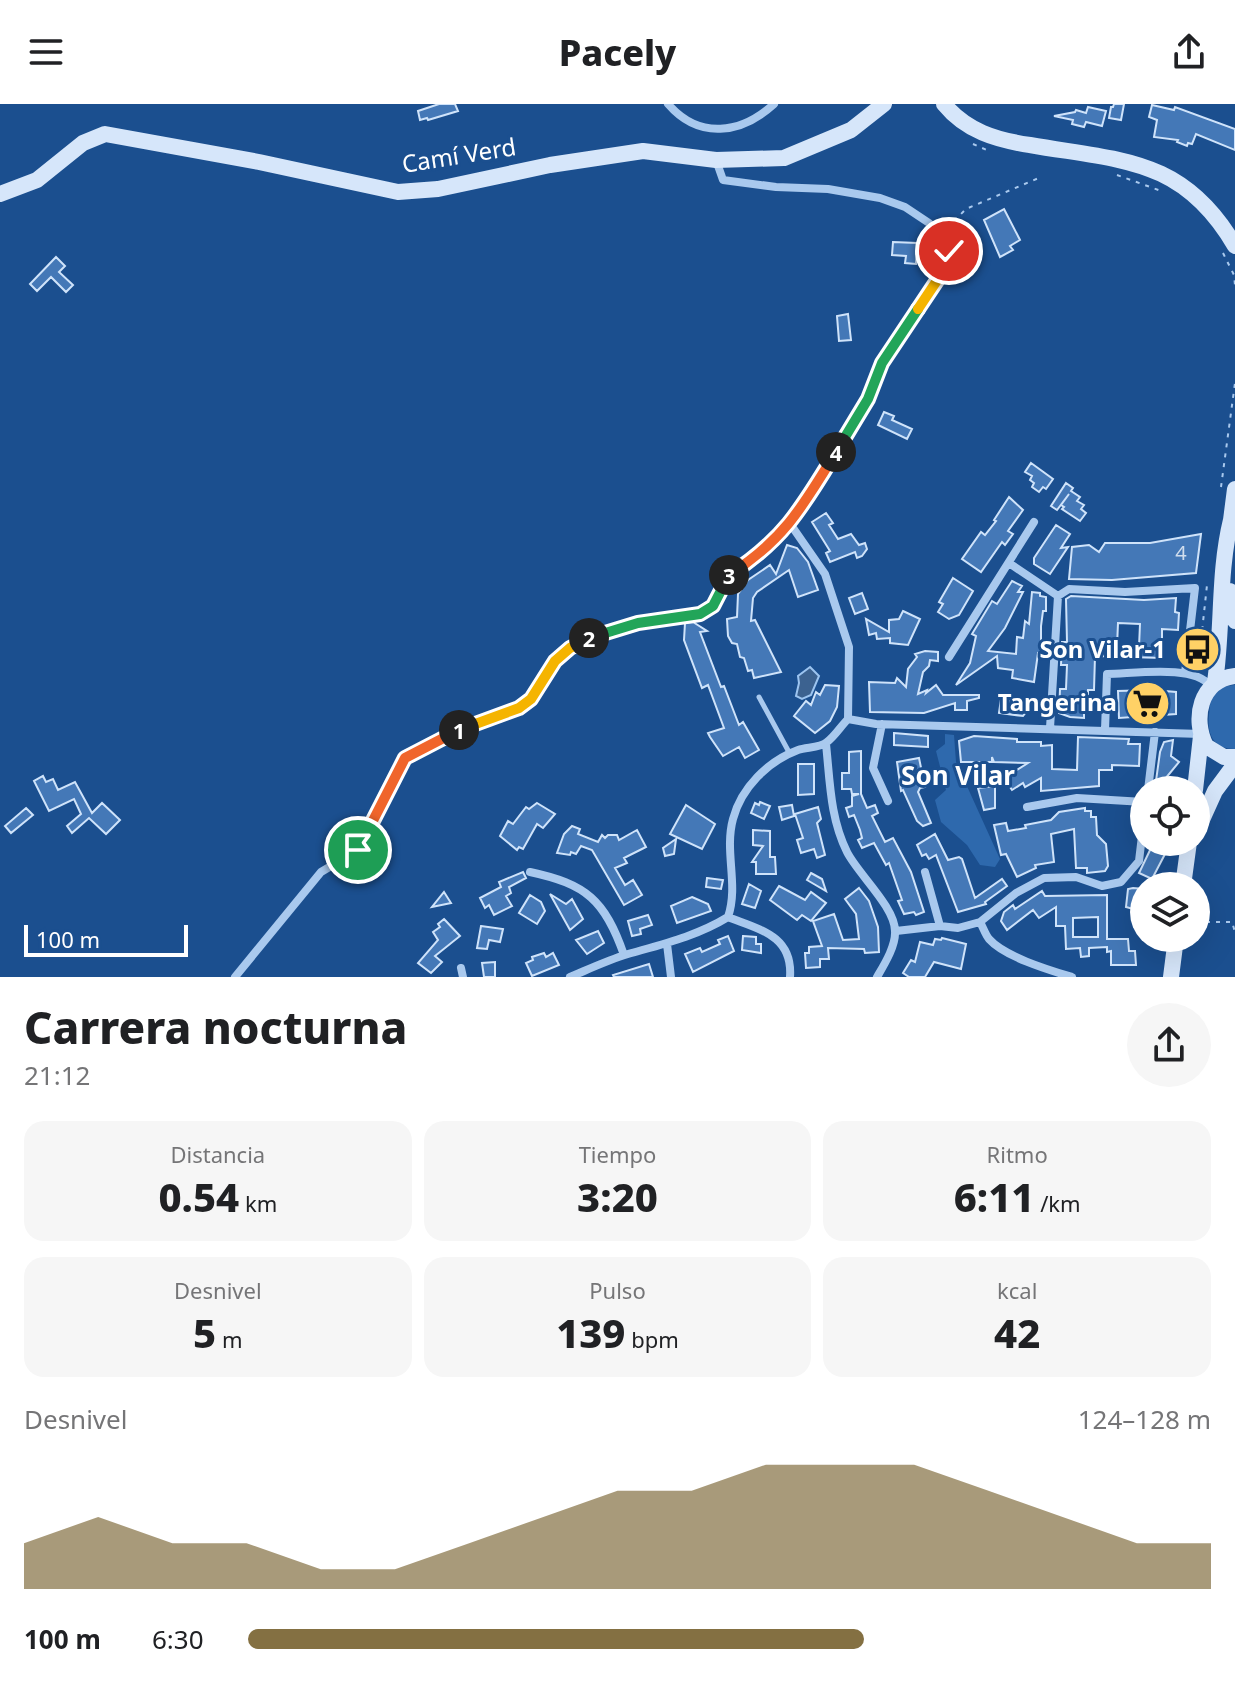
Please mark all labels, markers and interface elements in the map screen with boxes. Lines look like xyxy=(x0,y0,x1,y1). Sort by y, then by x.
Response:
text: Pacely xyxy=(559,28,676,77)
icon: menu xyxy=(24,30,68,74)
icon: share xyxy=(1167,30,1211,74)
street label: Camí Verd xyxy=(399,129,518,180)
pin xyxy=(915,217,983,285)
icon: check xyxy=(927,229,971,273)
pin: 4 xyxy=(816,432,856,472)
text: 4 xyxy=(830,437,842,467)
house number: 4 xyxy=(1175,539,1187,566)
pin: 3 xyxy=(709,555,749,595)
text: 3 xyxy=(723,560,735,590)
pin: 2 xyxy=(569,618,609,658)
text: 2 xyxy=(583,623,595,653)
bus stop icon: Son Vilar-1 xyxy=(1173,626,1221,674)
place label: Son Vilar-1 xyxy=(1039,632,1166,665)
supermarket icon: Tangerina xyxy=(1124,679,1172,727)
place label: Tangerina xyxy=(998,685,1117,718)
pin: 1 xyxy=(439,710,479,750)
text: 1 xyxy=(453,715,465,745)
district label: Son Vilar xyxy=(901,757,1015,793)
map controls xyxy=(1130,776,1210,952)
button: locate xyxy=(1130,776,1210,856)
pin xyxy=(324,816,392,884)
icon: arrive xyxy=(336,828,380,872)
button: layers xyxy=(1130,872,1210,952)
scale bar xyxy=(24,921,188,957)
text: 100 m xyxy=(36,924,100,954)
text: Carrera nocturna xyxy=(24,997,407,1057)
button: share xyxy=(1127,1003,1211,1087)
text: 21:12 xyxy=(24,1057,90,1093)
text: Distancia xyxy=(170,1139,265,1169)
text: Tiempo xyxy=(579,1139,656,1169)
text: Ritmo xyxy=(987,1139,1048,1169)
text: 0.54 xyxy=(158,1169,239,1224)
text: 3:20 xyxy=(577,1169,658,1224)
text: 6:11 xyxy=(954,1169,1034,1224)
text: km xyxy=(239,1188,277,1218)
text: /km xyxy=(1034,1188,1081,1218)
text: Desnivel xyxy=(174,1275,262,1305)
text: Pulso xyxy=(589,1275,646,1305)
text: kcal xyxy=(997,1275,1037,1305)
text: 5 xyxy=(193,1305,216,1360)
text: 139 xyxy=(556,1305,626,1360)
text: 42 xyxy=(994,1305,1040,1360)
text: m xyxy=(216,1324,243,1354)
text: bpm xyxy=(626,1324,679,1354)
text: Desnivel xyxy=(24,1401,127,1437)
text: 124–128 m xyxy=(1078,1401,1211,1437)
text: 100 m xyxy=(24,1621,101,1657)
text: 6:30 xyxy=(152,1621,204,1657)

